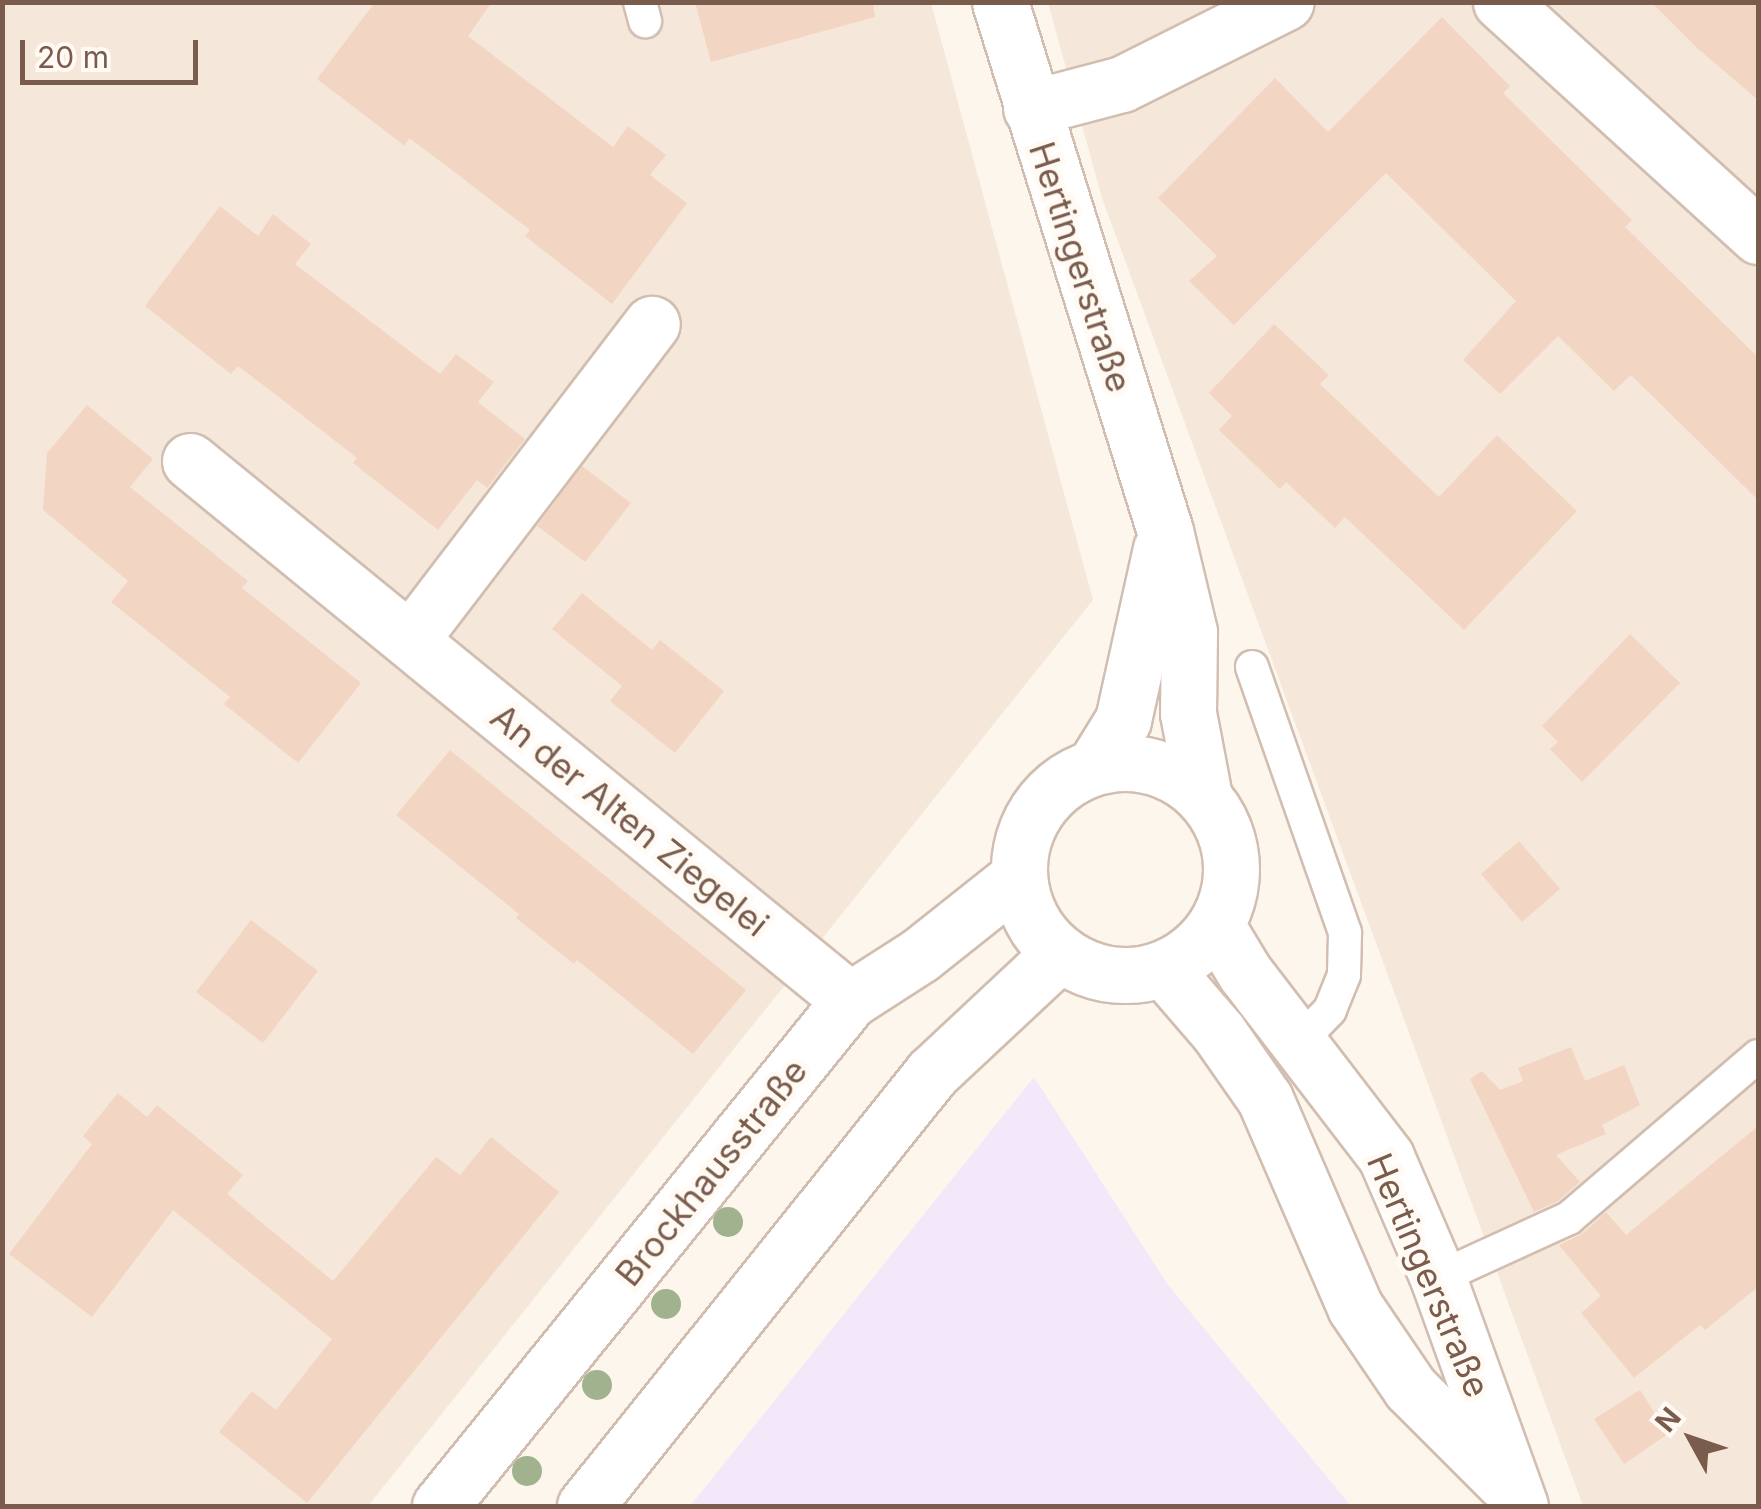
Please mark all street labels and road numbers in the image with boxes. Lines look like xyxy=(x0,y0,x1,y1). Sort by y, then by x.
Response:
street label: Hertingerstraße xyxy=(1021,137,1141,397)
street label: An der Alten Ziegelei xyxy=(483,695,777,945)
street label: Brockhausstraße xyxy=(607,1050,815,1294)
street label: Hertingerstraße xyxy=(1359,1147,1499,1403)

